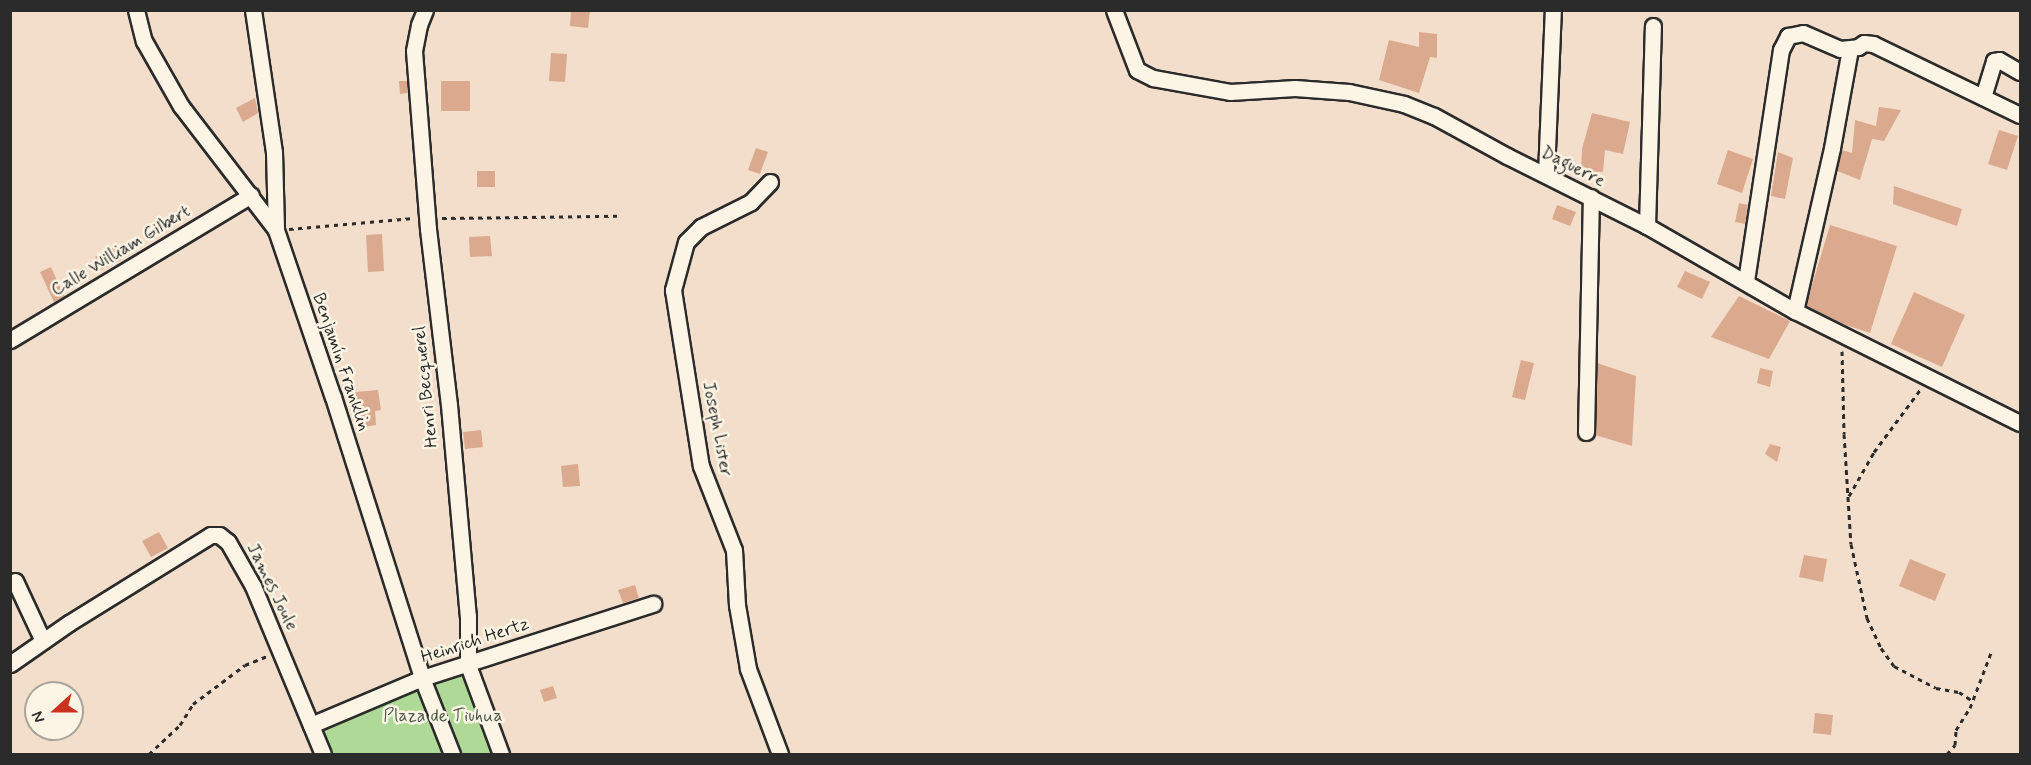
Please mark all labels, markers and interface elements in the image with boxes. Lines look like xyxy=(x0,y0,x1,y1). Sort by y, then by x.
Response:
street label: Daguerre xyxy=(1537,142,1609,192)
street label: Calle William Gilbert xyxy=(47,201,195,301)
street label: Benjamín Franklin xyxy=(307,289,375,435)
street label: Henri Becquerel xyxy=(409,325,443,449)
street label: Joseph Lister xyxy=(697,379,737,479)
street label: James Joule xyxy=(242,540,302,634)
street label: Heinrich Hertz xyxy=(418,613,532,669)
north arrow xyxy=(24,681,84,741)
park label: Plaza de Tiuhua xyxy=(384,705,502,727)
text: N xyxy=(27,708,50,726)

